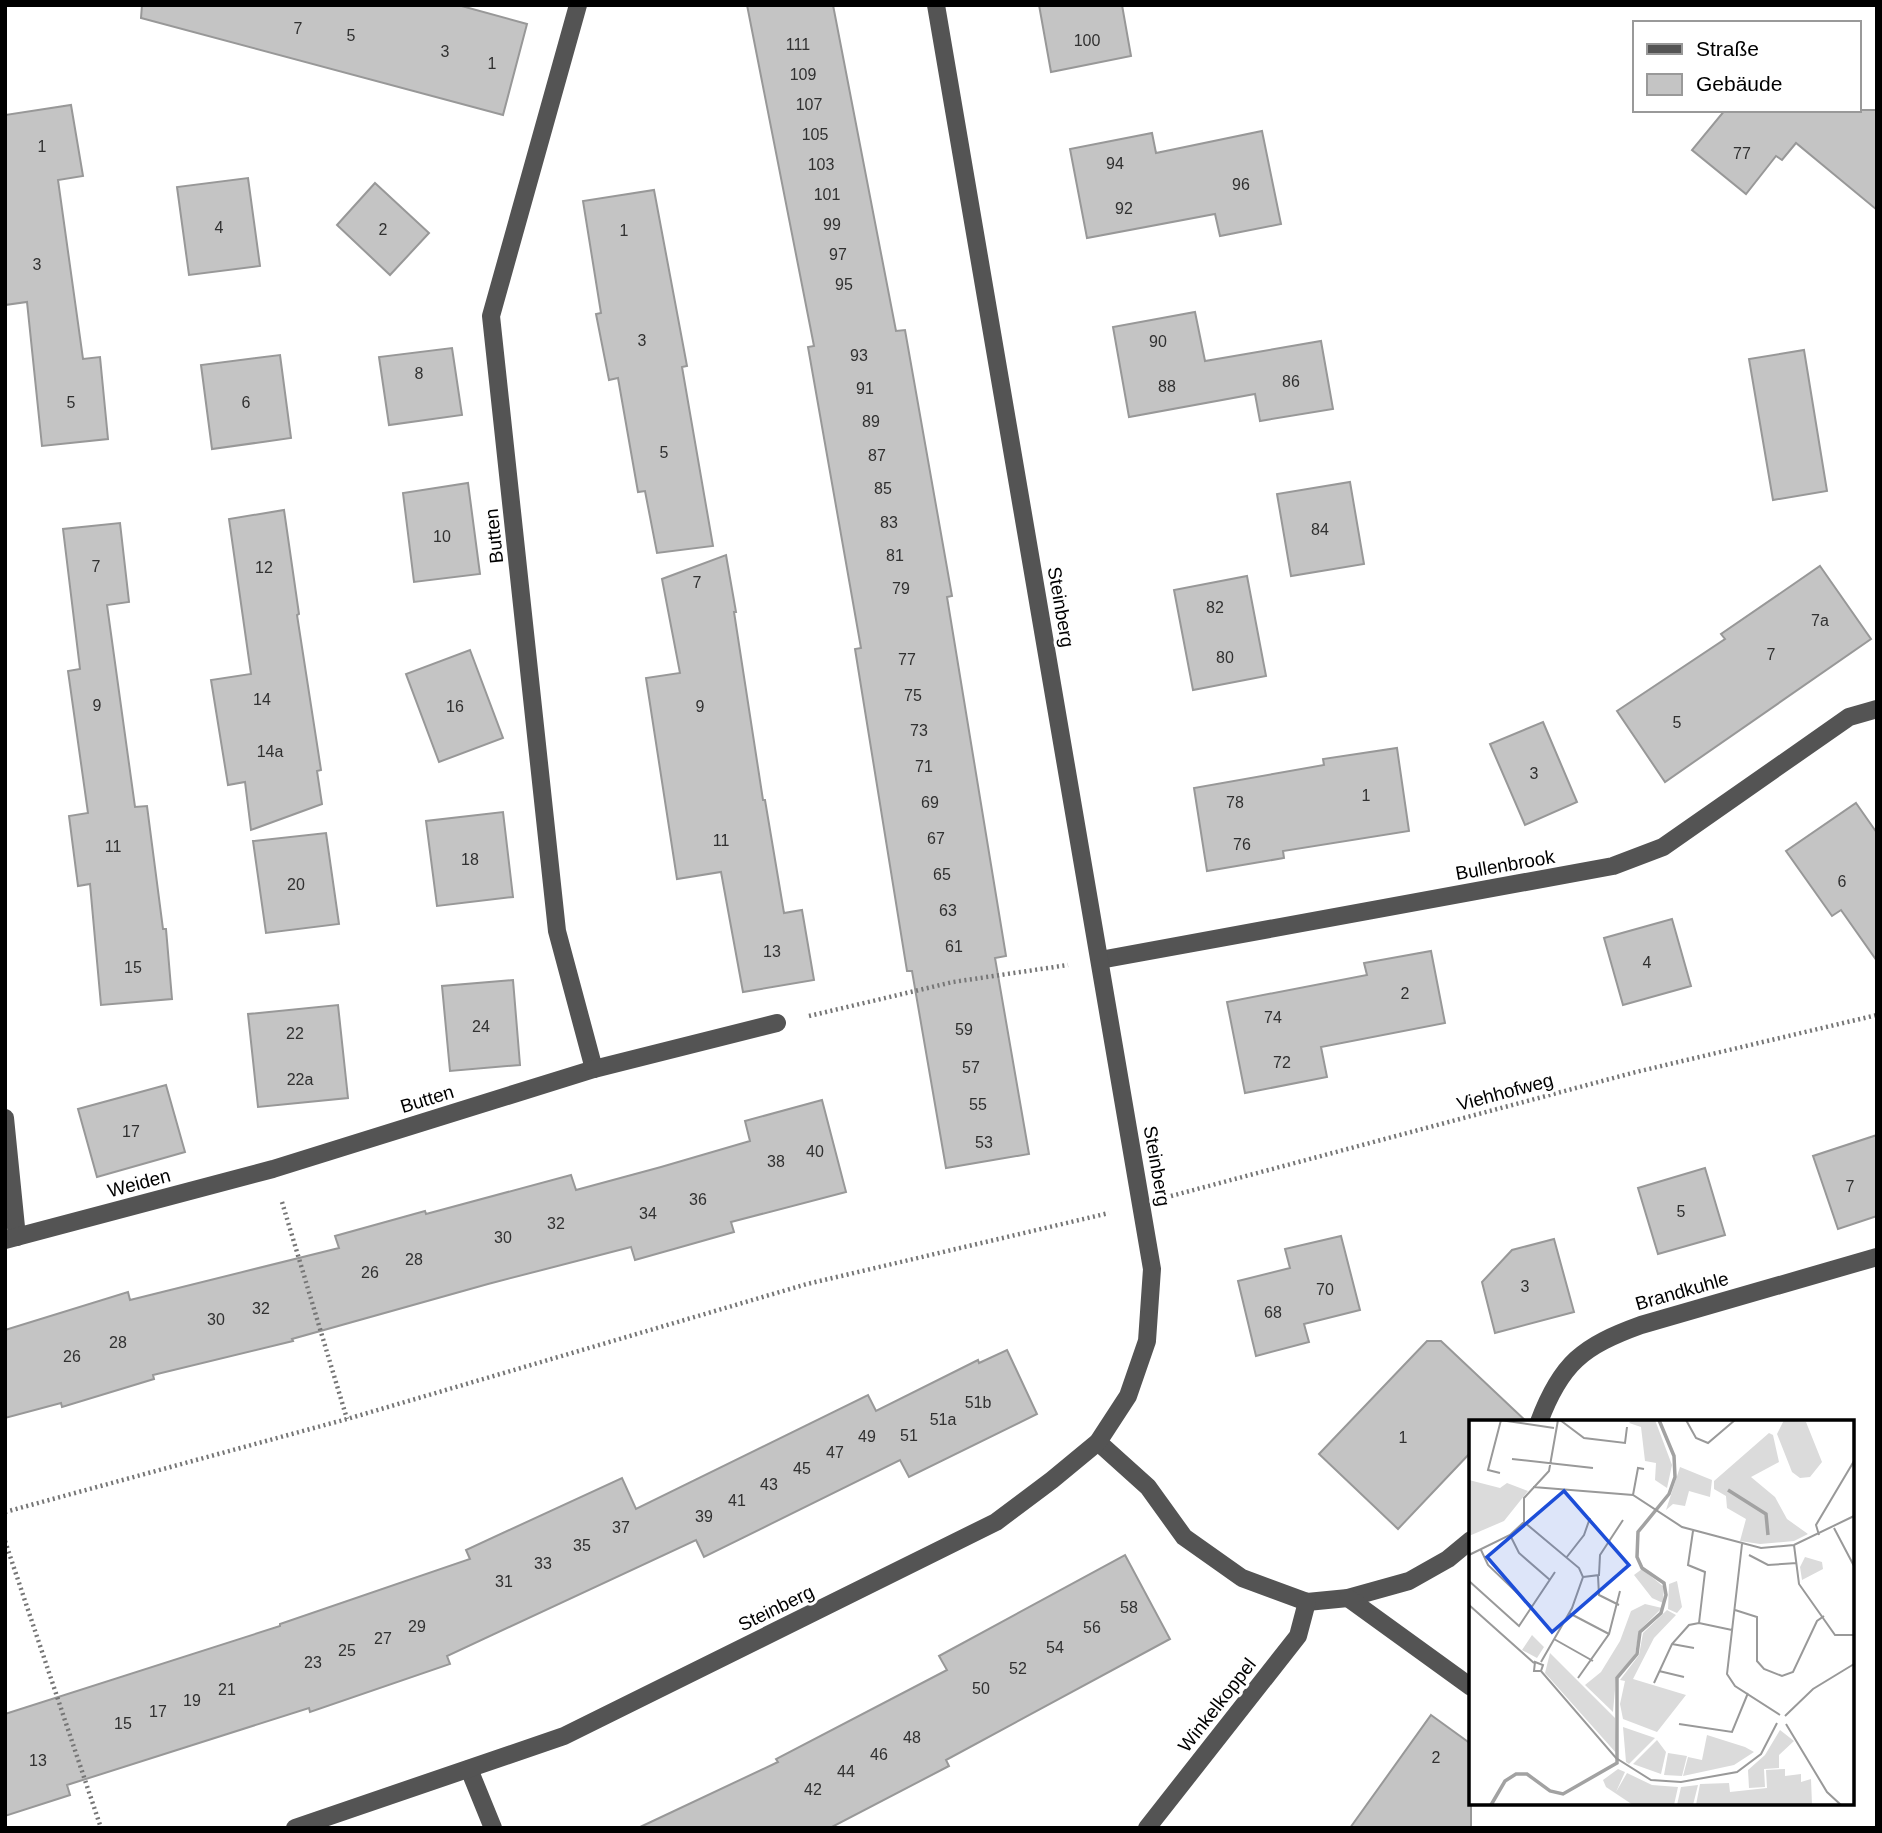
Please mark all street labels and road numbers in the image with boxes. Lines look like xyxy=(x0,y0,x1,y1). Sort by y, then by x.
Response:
street label: Butten xyxy=(481,508,507,564)
street label: Steinberg xyxy=(1044,565,1078,649)
street label: Bullenbrook xyxy=(1454,846,1557,884)
street label: Viehhofweg xyxy=(1454,1069,1556,1115)
street label: Butten xyxy=(398,1081,456,1117)
street label: Steinberg xyxy=(1140,1124,1174,1208)
street label: Weiden xyxy=(105,1165,173,1201)
street label: Brandkuhle xyxy=(1633,1268,1731,1314)
street label: Steinberg xyxy=(735,1581,817,1635)
street label: Winkelkoppel xyxy=(1174,1654,1260,1756)

